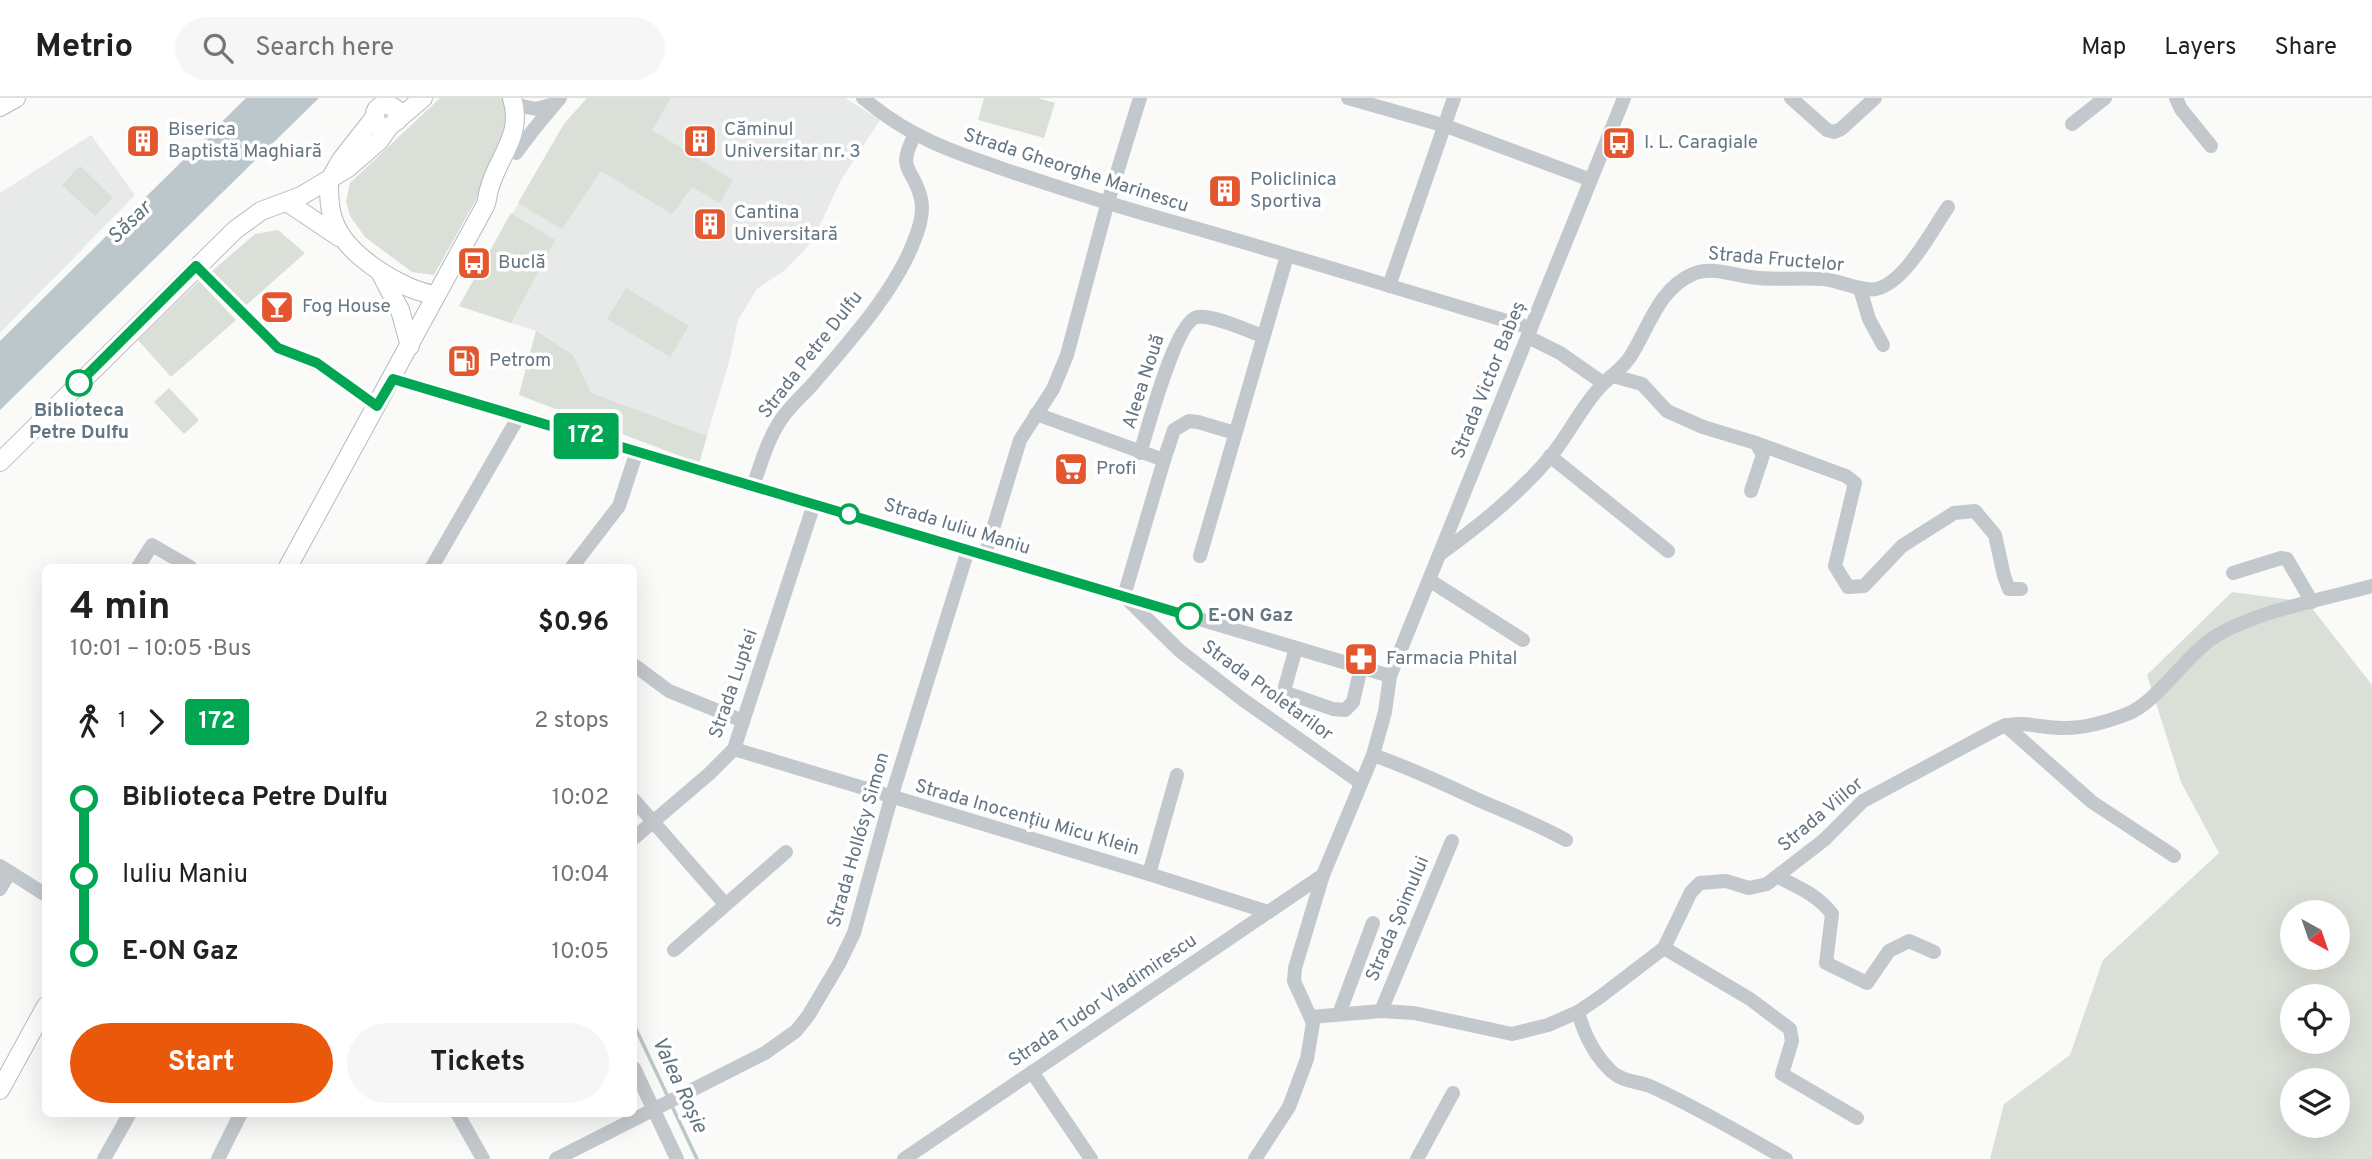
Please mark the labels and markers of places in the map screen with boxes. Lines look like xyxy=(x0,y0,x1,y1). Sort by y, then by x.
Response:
place label: Biserica Baptistă Maghiară xyxy=(168,118,322,164)
place label: Căminul Universitar nr. 3 xyxy=(724,118,861,164)
building icon: Biserica Baptistă Maghiară xyxy=(124,122,162,160)
building icon: Căminul Universitar nr. 3 xyxy=(681,122,719,160)
bus stop icon: I. L. Caragiale xyxy=(1600,124,1638,162)
place label: I. L. Caragiale xyxy=(1644,131,1758,155)
place label: Policlinica Sportiva xyxy=(1250,168,1337,214)
building icon: Policlinica Sportiva xyxy=(1206,172,1244,210)
place label: Cantina Universitară xyxy=(734,201,838,247)
building icon: Cantina Universitară xyxy=(691,205,729,243)
bus stop icon: Buclă xyxy=(455,244,493,282)
place label: Buclă xyxy=(498,251,546,275)
bar icon: Fog House xyxy=(258,288,296,326)
place label: Fog House xyxy=(302,295,391,319)
fuel station icon: Petrom xyxy=(445,342,483,380)
place label: Petrom xyxy=(489,349,551,373)
marker: Biblioteca Petre Dulfu xyxy=(66,370,92,396)
place label: Biblioteca Petre Dulfu xyxy=(29,399,129,445)
supermarket icon: Profi xyxy=(1052,450,1090,488)
place label: Profi xyxy=(1096,457,1136,481)
unlabelled marker xyxy=(839,504,859,524)
marker: E-ON Gaz xyxy=(1176,603,1202,629)
place label: E-ON Gaz xyxy=(1208,604,1293,628)
pharmacy icon: Farmacia Phital xyxy=(1342,640,1380,678)
place label: Farmacia Phital xyxy=(1386,647,1517,671)

